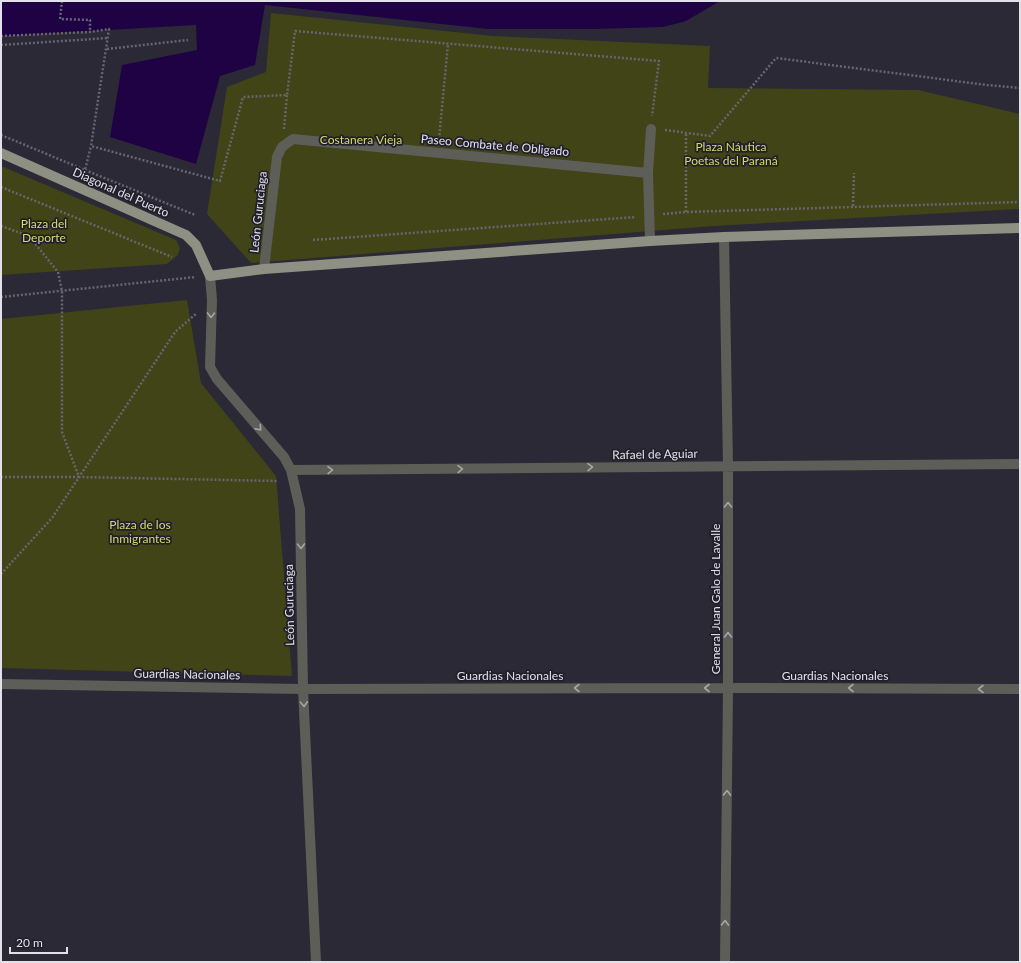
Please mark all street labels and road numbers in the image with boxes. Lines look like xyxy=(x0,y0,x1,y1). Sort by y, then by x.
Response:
street label: Paseo Combate de Obligado xyxy=(420,131,570,159)
street label: Diagonal del Puerto xyxy=(70,164,172,220)
street label: León Guruciaga xyxy=(246,170,270,253)
street label: Rafael de Aguiar xyxy=(612,446,699,462)
street label: General Juan Galo de Lavalle xyxy=(708,524,723,674)
street label: León Guruciaga xyxy=(281,564,297,646)
street label: Guardias Nacionales xyxy=(134,666,240,682)
street label: Guardias Nacionales xyxy=(457,668,563,683)
street label: Guardias Nacionales xyxy=(782,668,888,683)

